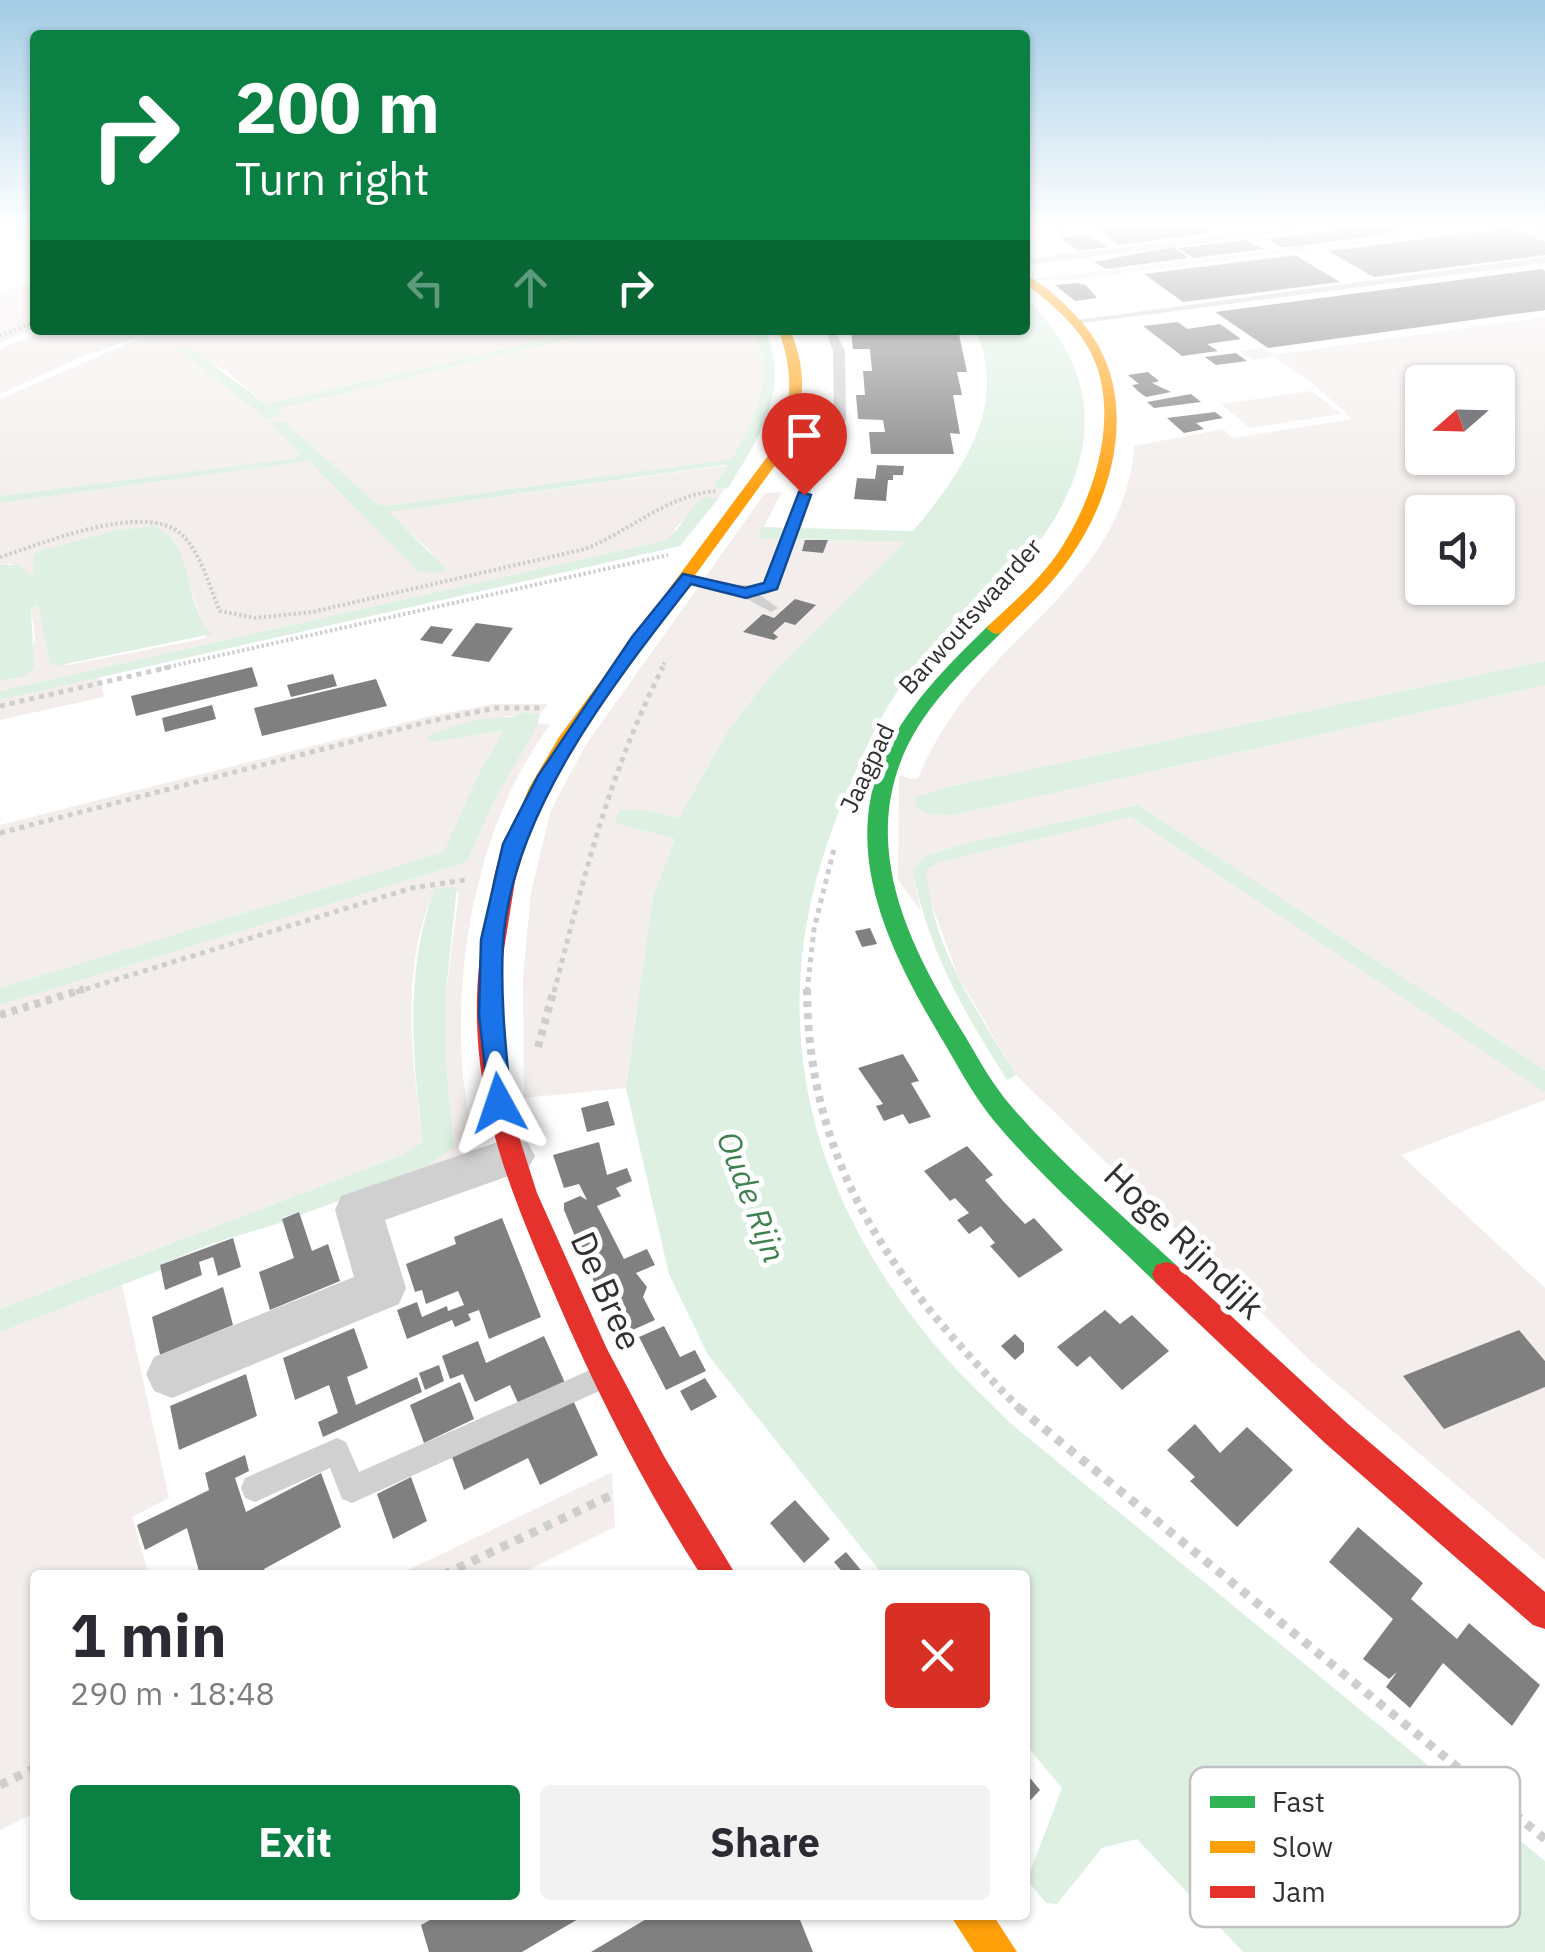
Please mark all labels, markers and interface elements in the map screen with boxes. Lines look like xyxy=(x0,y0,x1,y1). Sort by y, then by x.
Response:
text: 200 m xyxy=(235,61,440,152)
icon: right xyxy=(70,70,200,200)
text: Turn right xyxy=(235,149,430,207)
icon: left xyxy=(398,260,453,315)
icon: ahead xyxy=(503,260,558,315)
icon: right xyxy=(608,260,663,315)
north arrow xyxy=(1405,365,1515,475)
map controls xyxy=(1405,365,1515,605)
pin xyxy=(762,393,847,496)
icon: arrive xyxy=(777,408,832,463)
button: sound xyxy=(1405,495,1515,605)
street label: Barwoutswaarder xyxy=(891,531,1048,701)
street label: Jaagpad xyxy=(832,718,902,818)
position arrow xyxy=(447,1051,551,1155)
water label: Oude Rijn xyxy=(708,1125,796,1268)
street label: Hoge Rijndijk xyxy=(1095,1152,1275,1328)
street label: De Bree xyxy=(560,1224,653,1357)
text: 1 min xyxy=(70,1595,227,1674)
button: close xyxy=(885,1603,990,1708)
text: 290 m · 18:48 xyxy=(70,1672,275,1714)
legend xyxy=(1190,1767,1520,1927)
text: Fast xyxy=(1272,1783,1325,1820)
button: Exit xyxy=(70,1785,520,1900)
button: Share xyxy=(540,1785,990,1900)
text: Slow xyxy=(1272,1828,1333,1865)
text: Jam xyxy=(1272,1873,1326,1910)

